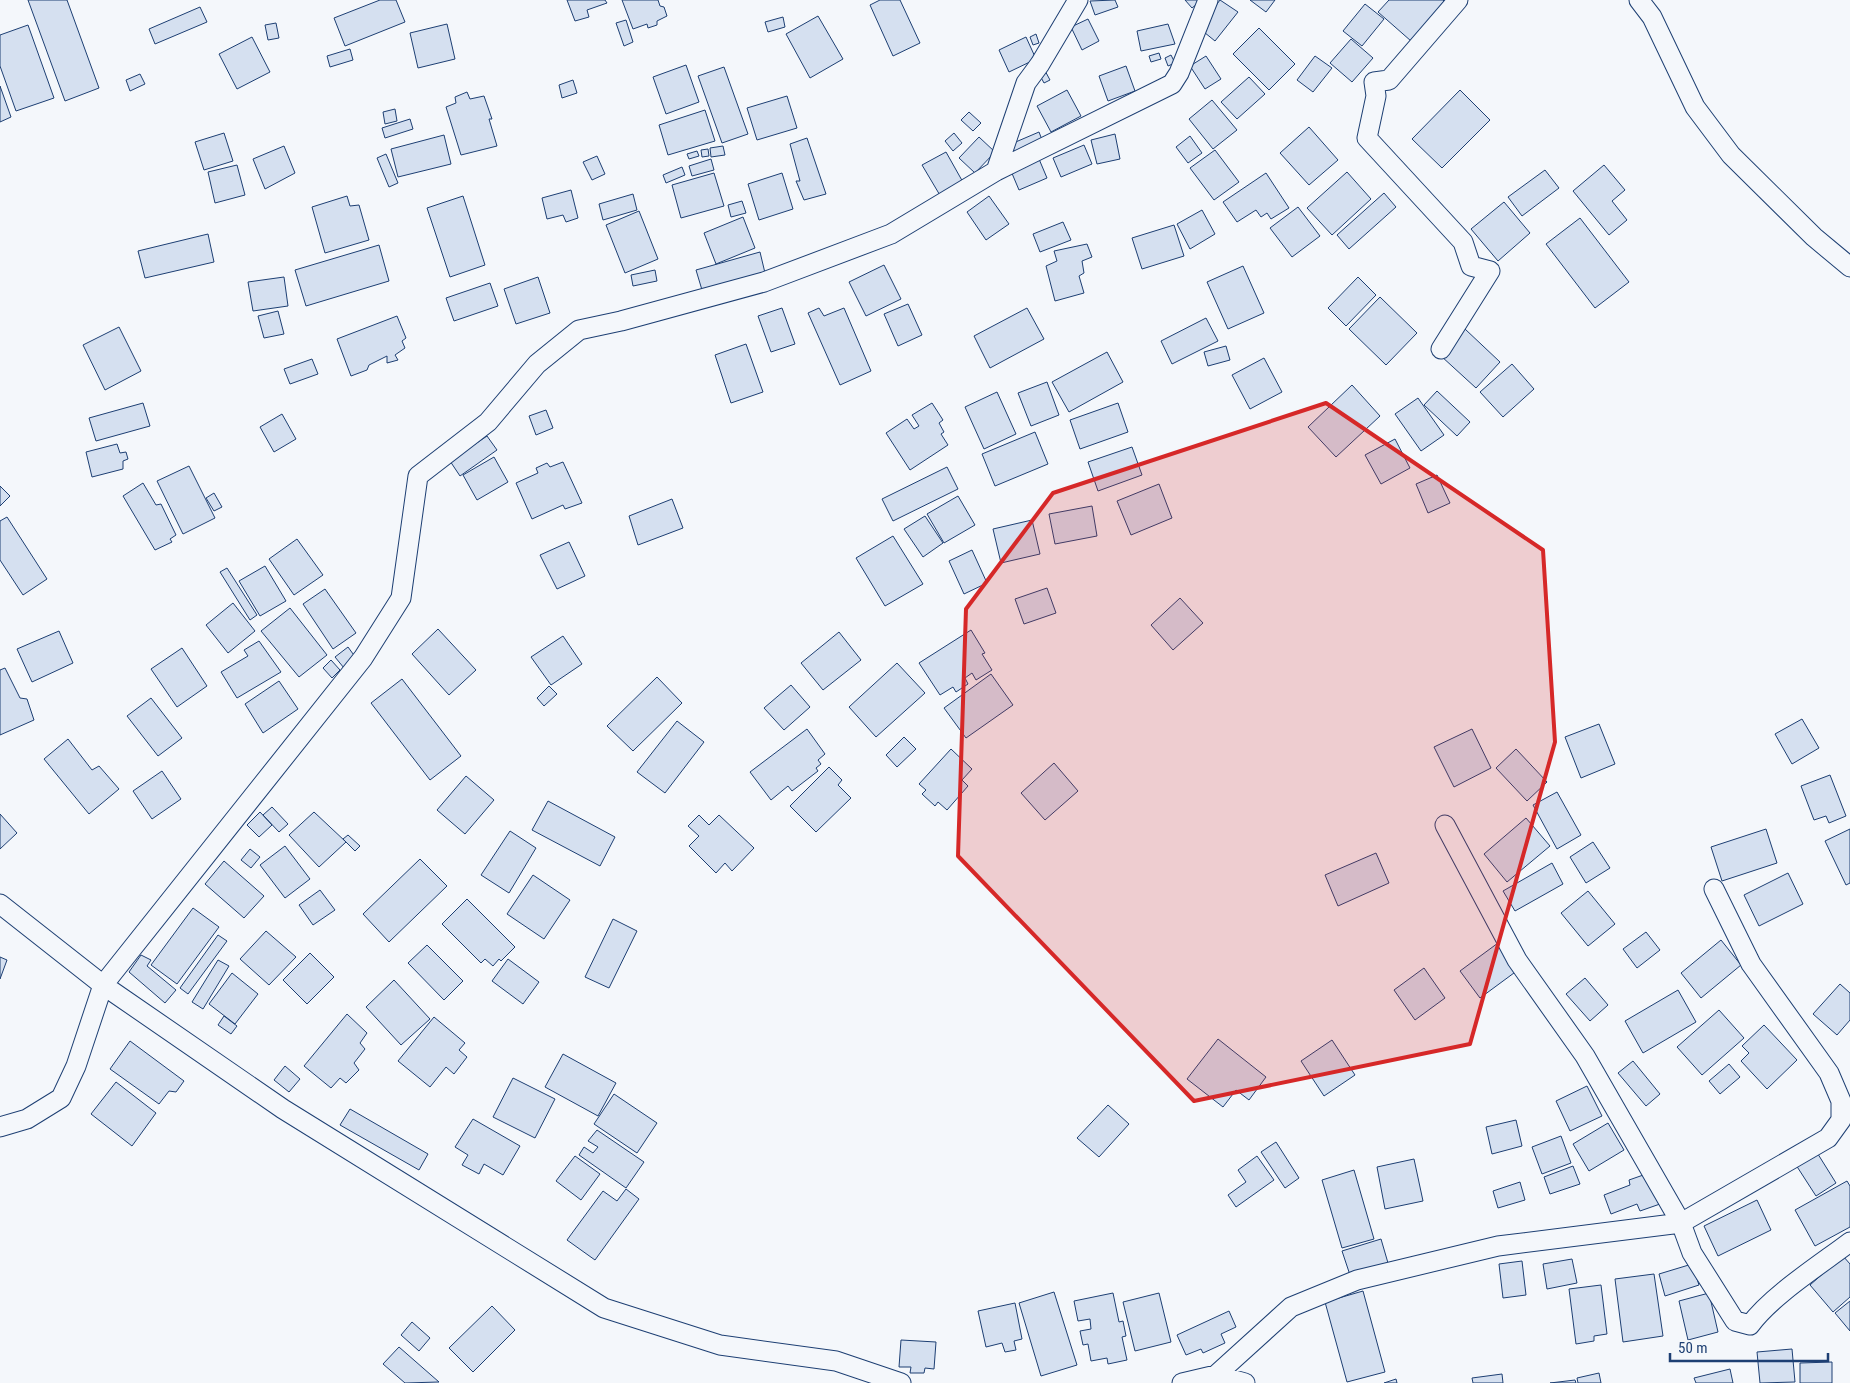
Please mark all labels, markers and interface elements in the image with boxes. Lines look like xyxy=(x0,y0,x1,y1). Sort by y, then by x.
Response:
scale bar xyxy=(1670,1330,1828,1362)
text: 50 m xyxy=(1678,1339,1708,1357)

